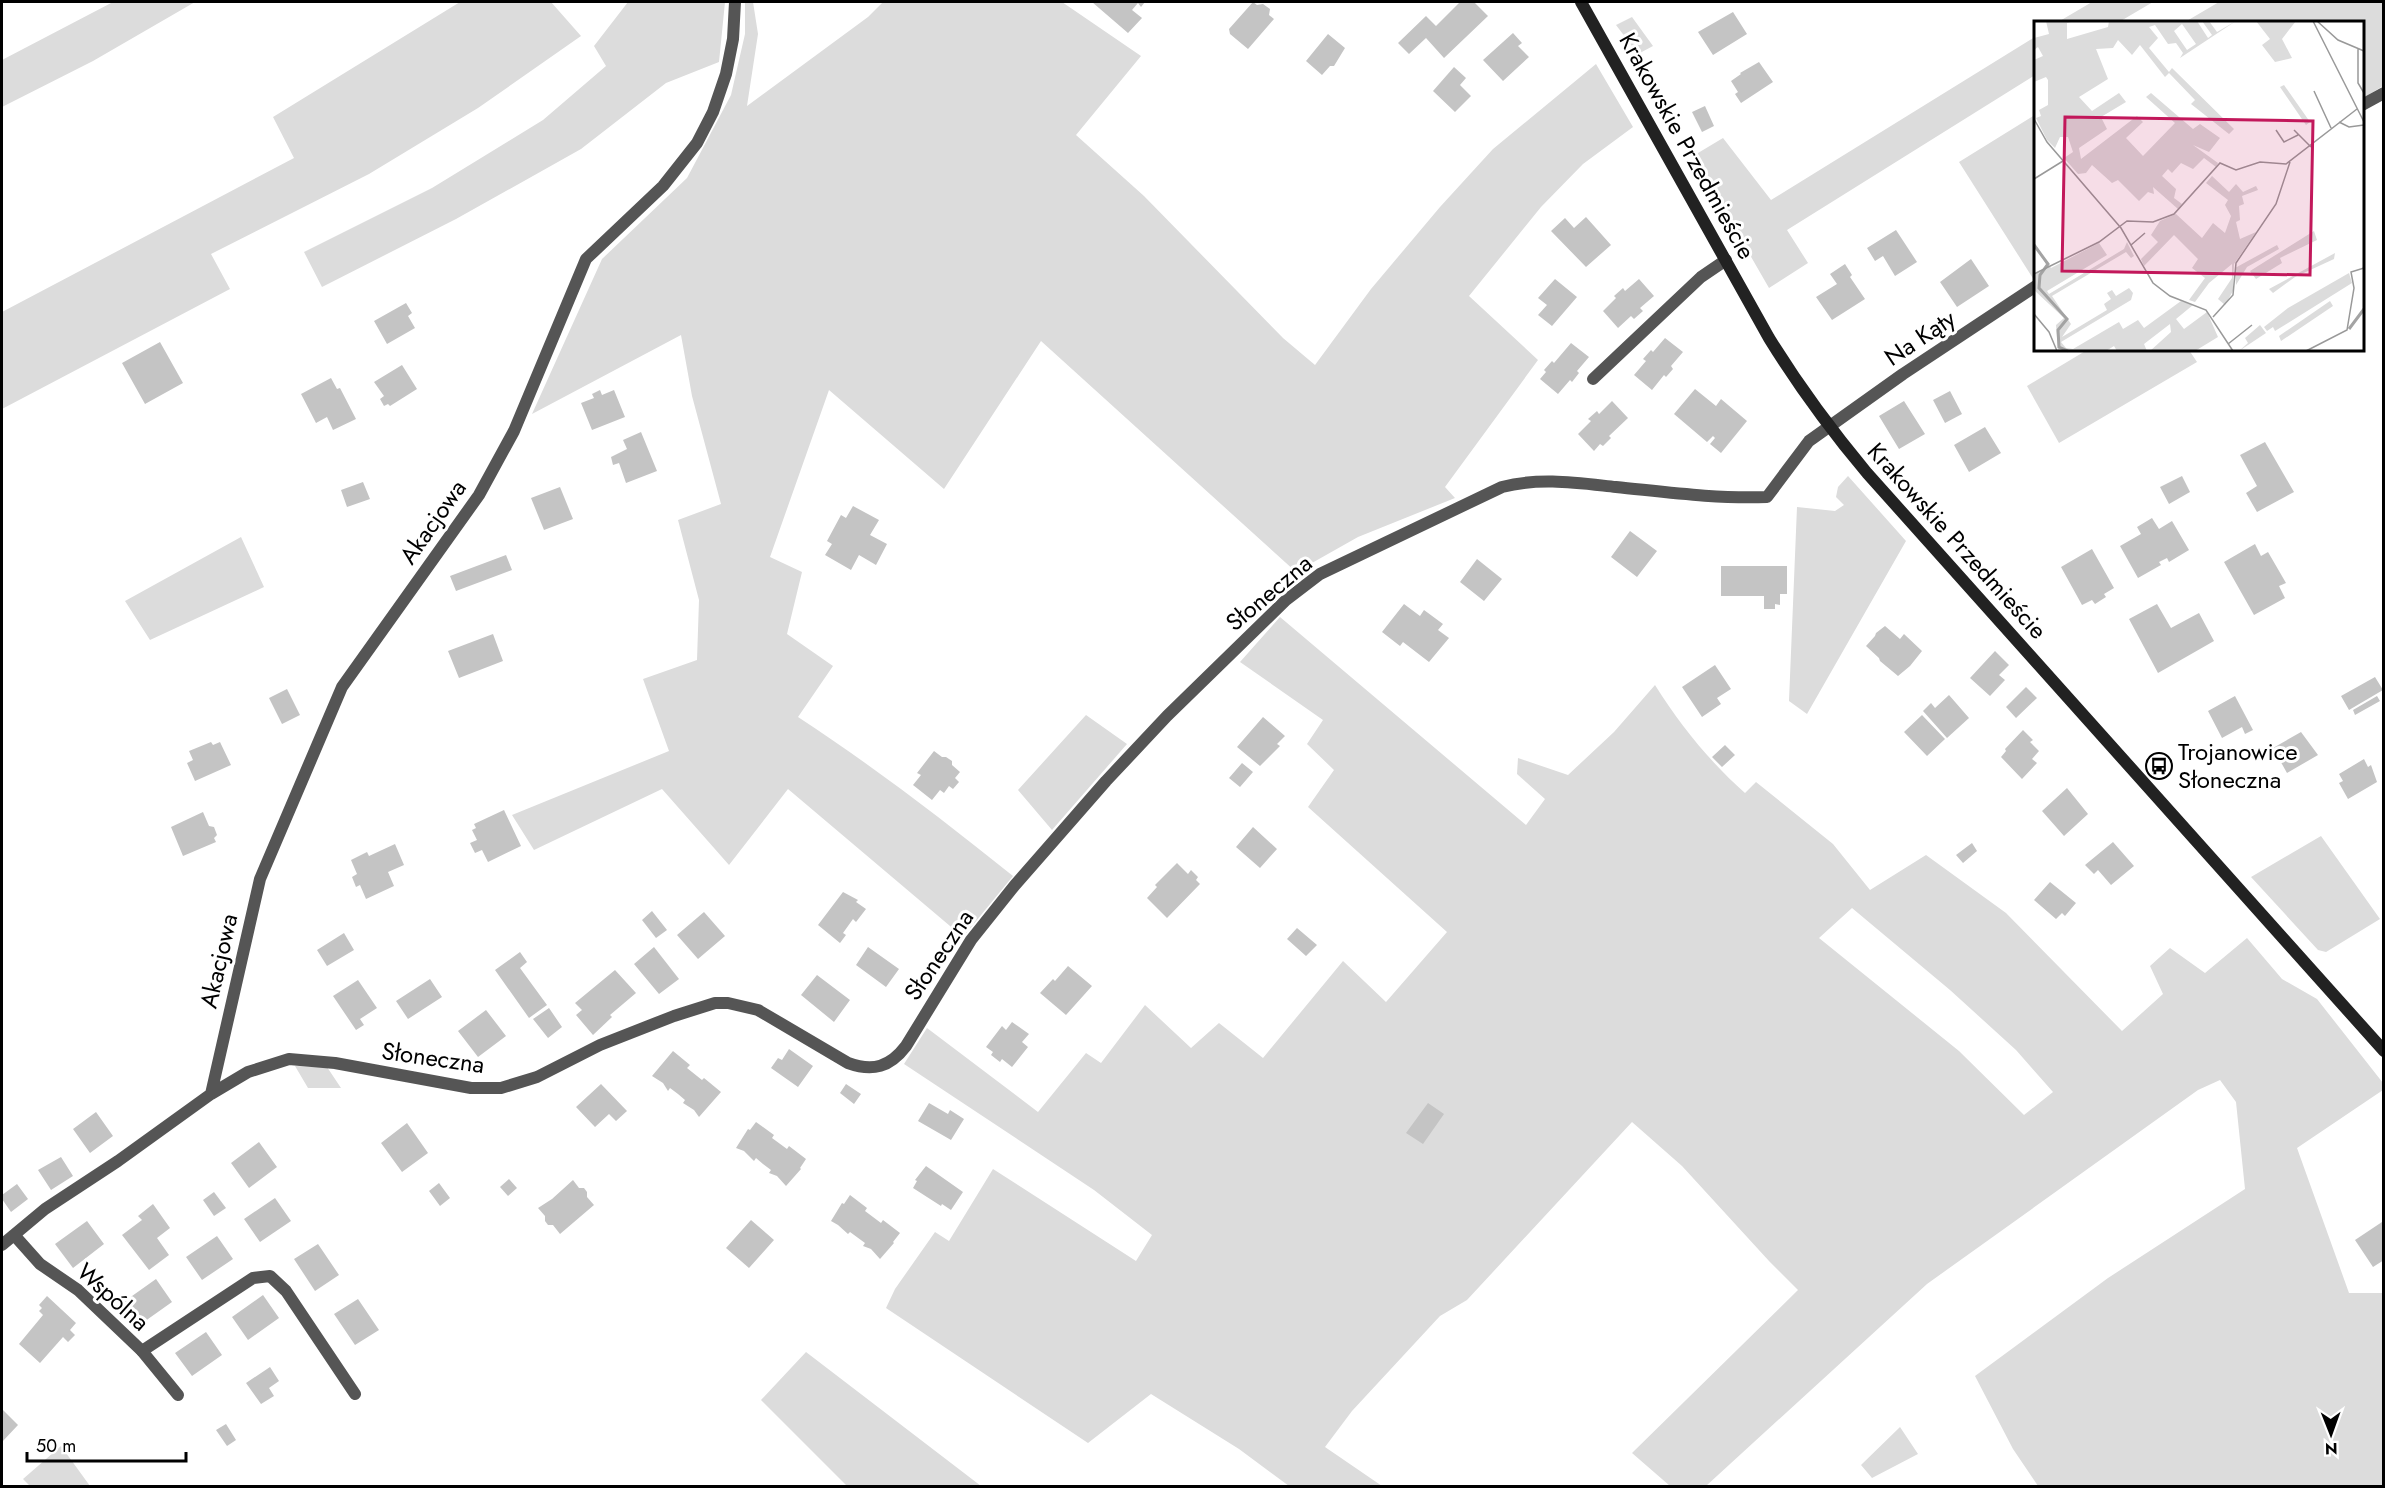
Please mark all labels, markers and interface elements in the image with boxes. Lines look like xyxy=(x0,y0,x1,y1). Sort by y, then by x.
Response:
inset map xyxy=(2034,21,2364,351)
street label: Krakowskie Przedmieście xyxy=(1611,26,1764,265)
street label: Na Kąty xyxy=(1877,301,1963,374)
street label: Krakowskie Przedmieście xyxy=(1859,435,2055,647)
street label: Akacjowa xyxy=(391,472,474,571)
street label: Słoneczna xyxy=(1218,546,1320,639)
place label: Trojanowice Słoneczna xyxy=(2178,734,2298,797)
bus stop icon: Trojanowice Słoneczna xyxy=(2144,751,2174,781)
street label: Słoneczna xyxy=(895,902,982,1007)
street label: Akacjowa xyxy=(191,910,246,1012)
street label: Słoneczna xyxy=(379,1033,487,1082)
street label: Wspólna xyxy=(69,1254,158,1339)
north arrow xyxy=(2301,1404,2361,1464)
scale bar xyxy=(27,1425,186,1463)
text: 50 m xyxy=(36,1433,76,1459)
text: N xyxy=(2325,1437,2338,1460)

